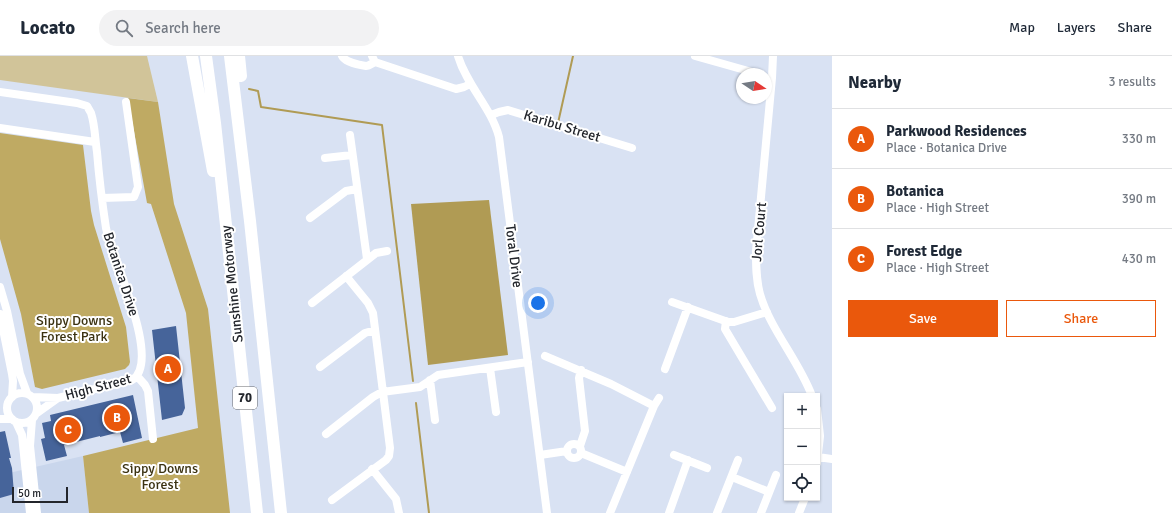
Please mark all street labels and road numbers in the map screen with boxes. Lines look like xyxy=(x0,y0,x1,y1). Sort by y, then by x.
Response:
street label: Karibu Street xyxy=(522,106,602,146)
street label: Jorl Court xyxy=(748,202,770,262)
street label: Toral Drive xyxy=(502,223,526,289)
street label: Sunshine Motorway xyxy=(217,224,247,343)
street label: Botanica Drive xyxy=(99,230,143,318)
street label: High Street xyxy=(63,370,133,404)
road number: 70 xyxy=(233,387,257,409)

